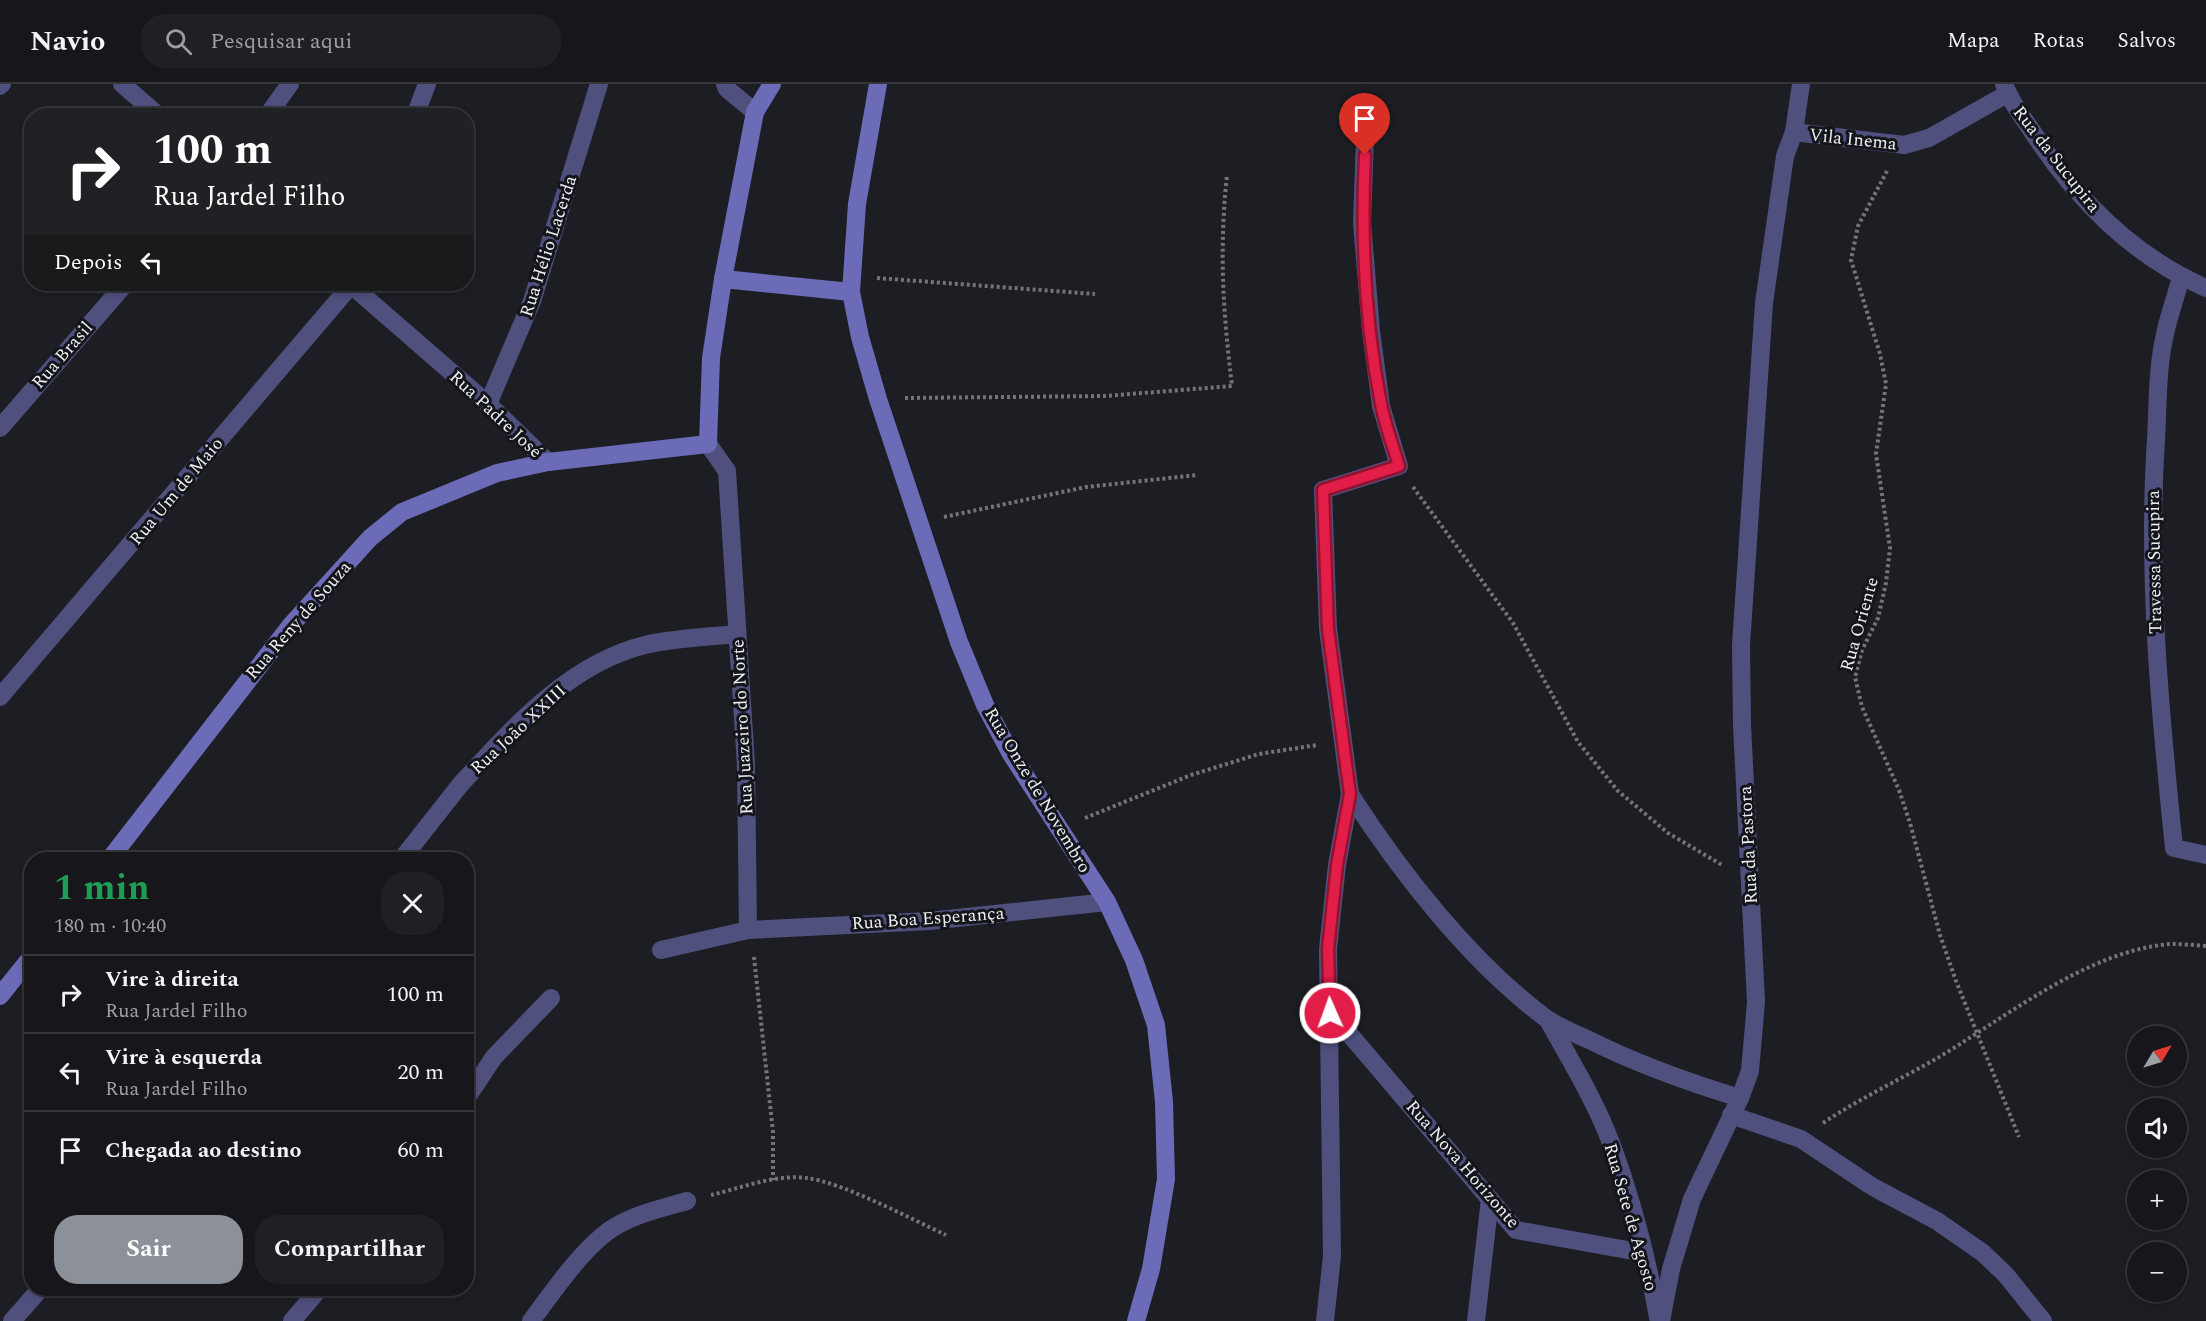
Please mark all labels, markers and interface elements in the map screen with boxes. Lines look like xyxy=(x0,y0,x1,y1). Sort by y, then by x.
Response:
search box xyxy=(141,14,561,68)
text: Navio xyxy=(30,20,105,63)
icon: search xyxy=(162,25,195,58)
text: Pesquisar aqui xyxy=(210,25,352,58)
text: Mapa xyxy=(1947,25,2000,57)
text: Rotas xyxy=(2033,25,2085,57)
text: Salvos xyxy=(2118,25,2176,57)
pin xyxy=(1339,93,1390,155)
street label: Rua da Sucupira xyxy=(2006,100,2107,219)
icon: arrive xyxy=(1348,102,1381,135)
text: 100 m xyxy=(153,119,272,182)
street label: Vila Inema xyxy=(1808,121,1898,158)
icon: right xyxy=(54,132,132,210)
street label: Rua Hélio Lacerda xyxy=(513,172,584,320)
text: Rua Jardel Filho xyxy=(153,176,345,218)
text: Depois xyxy=(54,246,123,279)
icon: left xyxy=(135,246,168,279)
street label: Rua Brasil xyxy=(25,316,99,395)
street label: Rua Padre José xyxy=(443,364,548,465)
street label: Rua Um de Maio xyxy=(123,431,230,551)
street label: Travessa Sucupira xyxy=(2140,490,2169,634)
street label: Rua Reny de Souza xyxy=(239,555,358,686)
street label: Rua Oriente xyxy=(1833,574,1886,674)
street label: Rua Juazeiro do Norte xyxy=(724,639,761,815)
street label: Rua João XXIII xyxy=(464,678,572,781)
street label: Rua Onze de Novembro xyxy=(977,702,1098,878)
street label: Rua da Pastora xyxy=(1732,785,1765,905)
text: 1 min xyxy=(54,861,150,916)
button: close xyxy=(381,872,444,935)
street label: Rua Boa Esperança xyxy=(851,900,1005,937)
text: 180 m · 10:40 xyxy=(54,911,166,941)
text: Vire à direita xyxy=(105,963,239,996)
icon: right xyxy=(54,978,87,1011)
text: 100 m xyxy=(387,978,444,1011)
position arrow xyxy=(1298,981,1362,1045)
text: Rua Jardel Filho xyxy=(105,996,248,1026)
north arrow xyxy=(2127,1026,2187,1086)
map controls xyxy=(2127,1026,2187,1302)
text: Vire à esquerda xyxy=(105,1041,262,1074)
icon: left xyxy=(54,1056,87,1089)
text: 20 m xyxy=(398,1056,444,1089)
text: Rua Jardel Filho xyxy=(105,1074,248,1104)
street label: Rua Nova Horizonte xyxy=(1399,1094,1526,1234)
button: sound xyxy=(2127,1098,2187,1158)
icon: arrive xyxy=(54,1134,87,1167)
text: Chegada ao destino xyxy=(105,1134,302,1167)
text: 60 m xyxy=(398,1134,444,1167)
street label: Rua Sete de Agosto xyxy=(1596,1140,1665,1294)
button: + xyxy=(2127,1170,2187,1230)
button: Sair xyxy=(54,1215,243,1284)
button: Compartilhar xyxy=(255,1215,444,1284)
button: − xyxy=(2127,1242,2187,1302)

